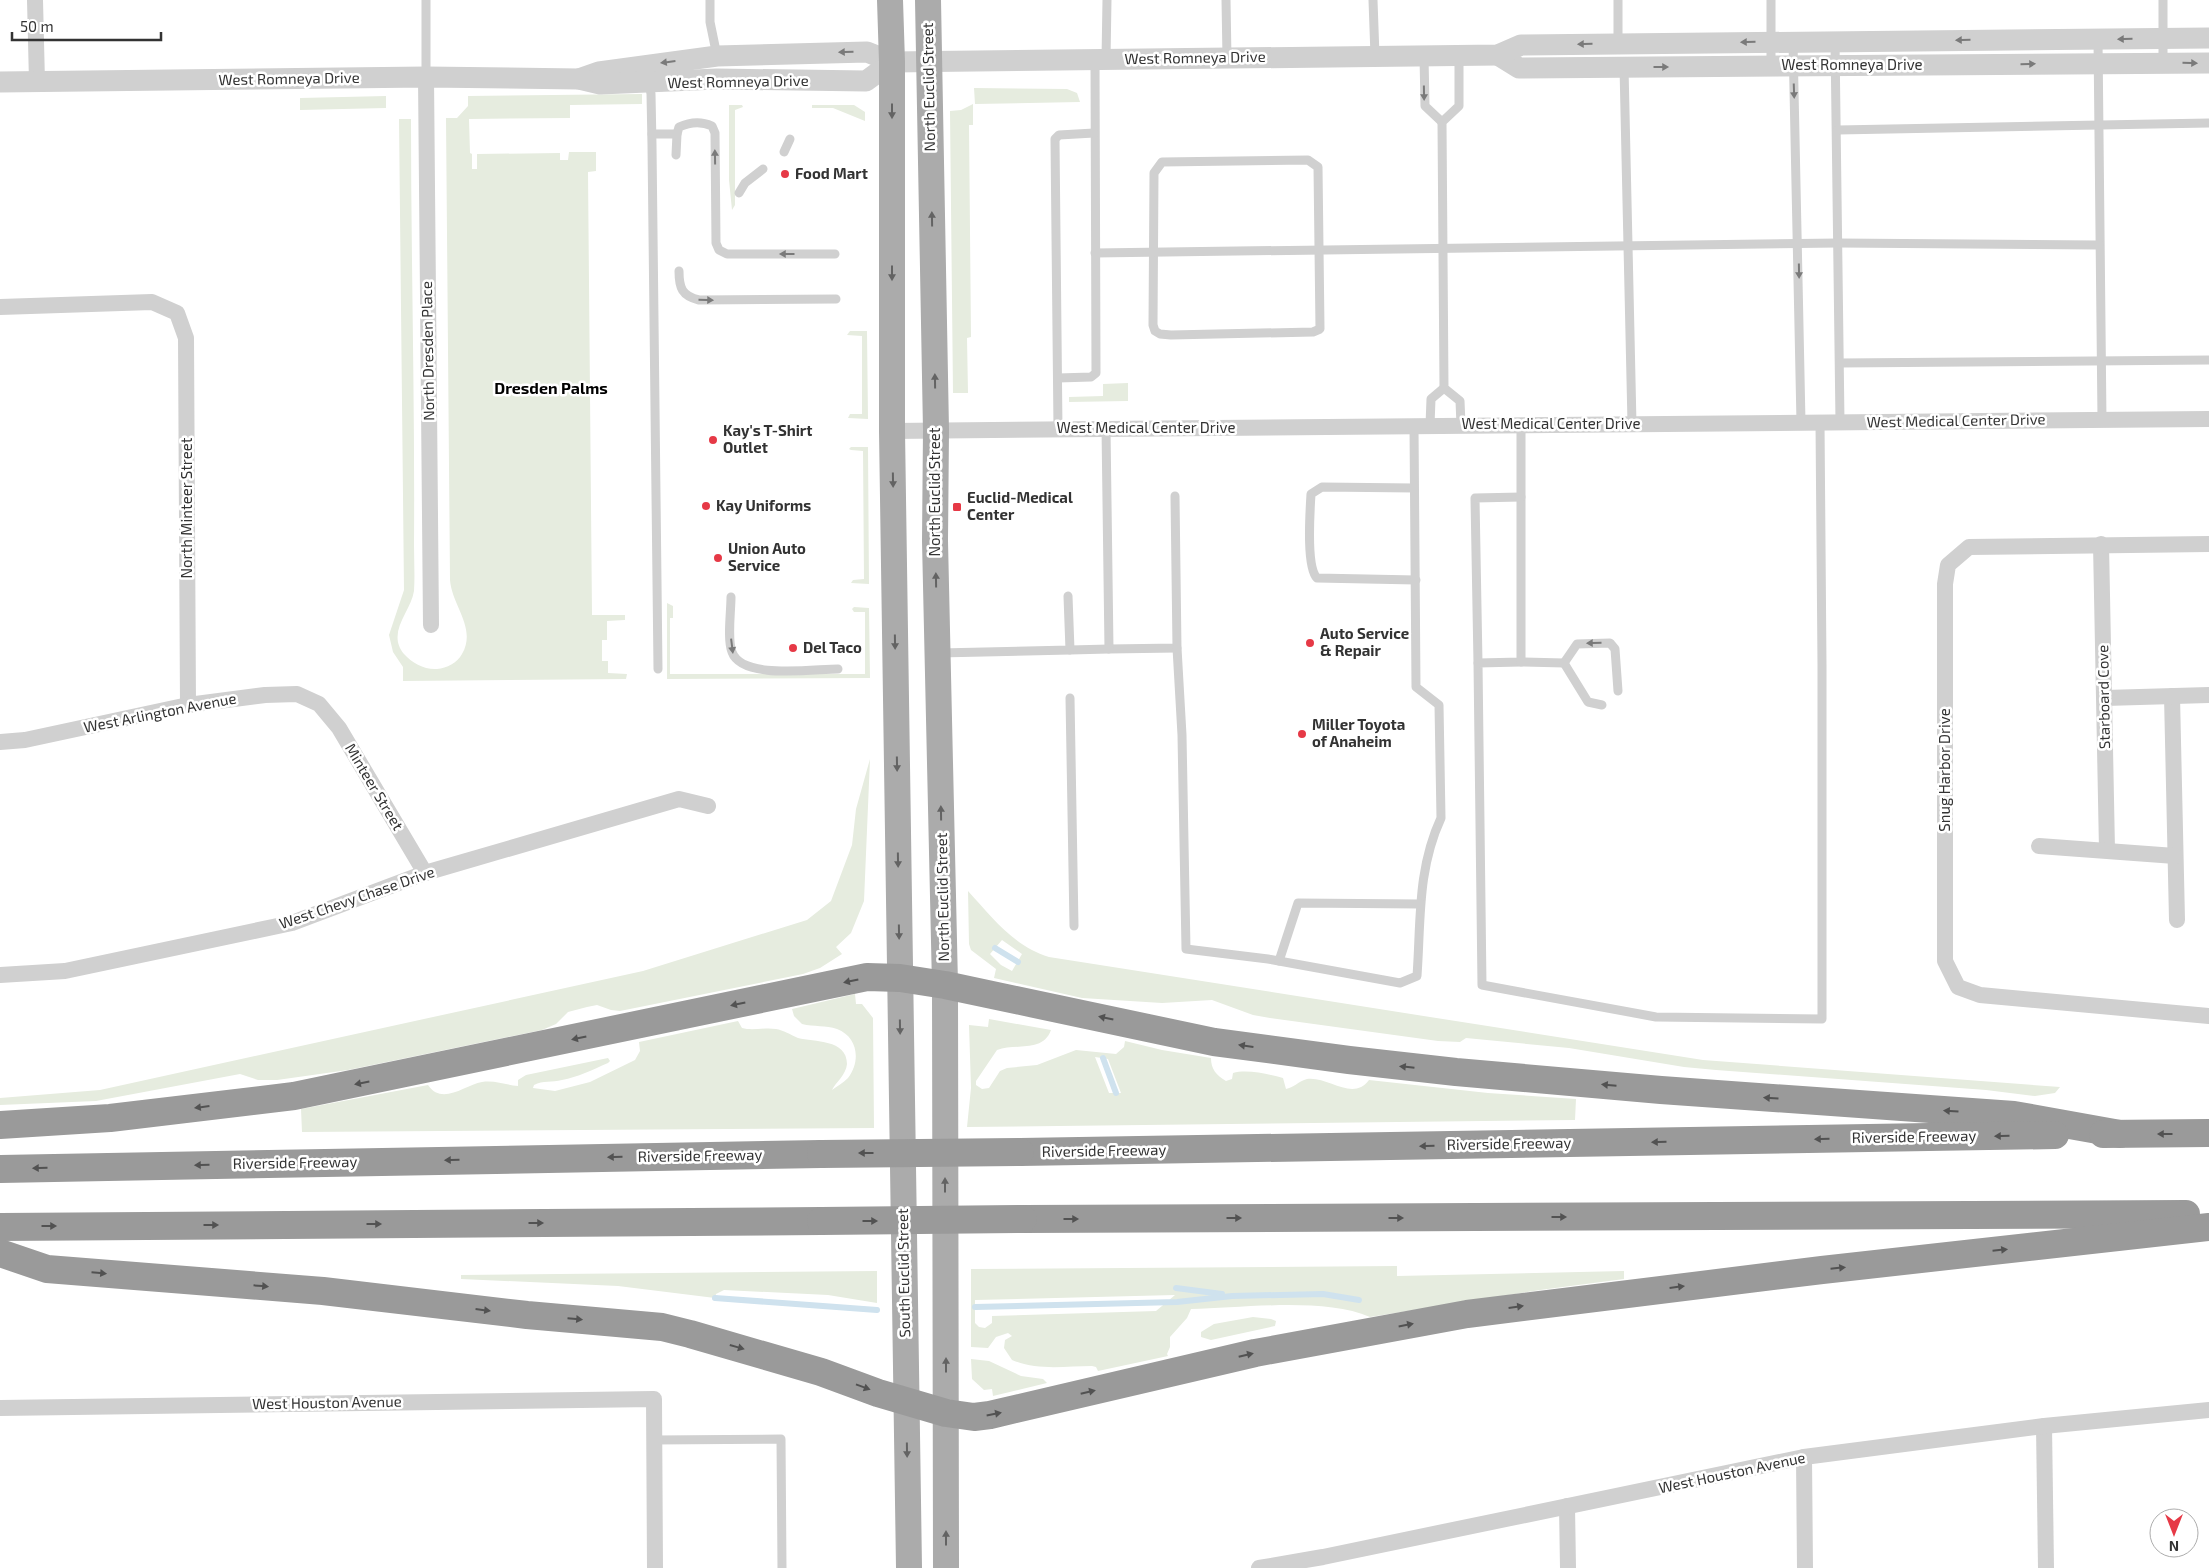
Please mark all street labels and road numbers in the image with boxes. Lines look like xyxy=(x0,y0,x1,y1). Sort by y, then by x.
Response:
street label: North Euclid Street xyxy=(918,22,938,152)
street label: West Romneya Drive xyxy=(1124,47,1266,67)
street label: West Romneya Drive xyxy=(1781,55,1923,73)
street label: West Romneya Drive xyxy=(218,68,360,88)
street label: West Romneya Drive xyxy=(667,71,809,91)
street label: North Dresden Place xyxy=(417,281,437,421)
street label: West Medical Center Drive xyxy=(1866,409,2046,431)
street label: West Medical Center Drive xyxy=(1462,414,1640,432)
street label: West Medical Center Drive xyxy=(1057,418,1235,436)
street label: North Euclid Street xyxy=(925,427,943,556)
street label: North Minteer Street xyxy=(177,437,195,579)
street label: Starboard Cove xyxy=(2093,645,2113,749)
street label: West Arlington Avenue xyxy=(82,688,238,736)
street label: Snug Harbor Drive xyxy=(1935,708,1953,832)
street label: Minteer Street xyxy=(342,740,408,833)
street label: North Euclid Street xyxy=(932,832,952,962)
street label: West Chevy Chase Drive xyxy=(277,862,437,932)
street label: Riverside Freeway xyxy=(1852,1126,1976,1146)
street label: Riverside Freeway xyxy=(1447,1133,1571,1153)
street label: Riverside Freeway xyxy=(1042,1140,1166,1160)
street label: Riverside Freeway xyxy=(638,1145,762,1165)
street label: Riverside Freeway xyxy=(233,1152,357,1172)
street label: South Euclid Street xyxy=(893,1208,913,1338)
street label: West Houston Avenue xyxy=(252,1392,402,1412)
street label: West Houston Avenue xyxy=(1657,1448,1807,1496)

